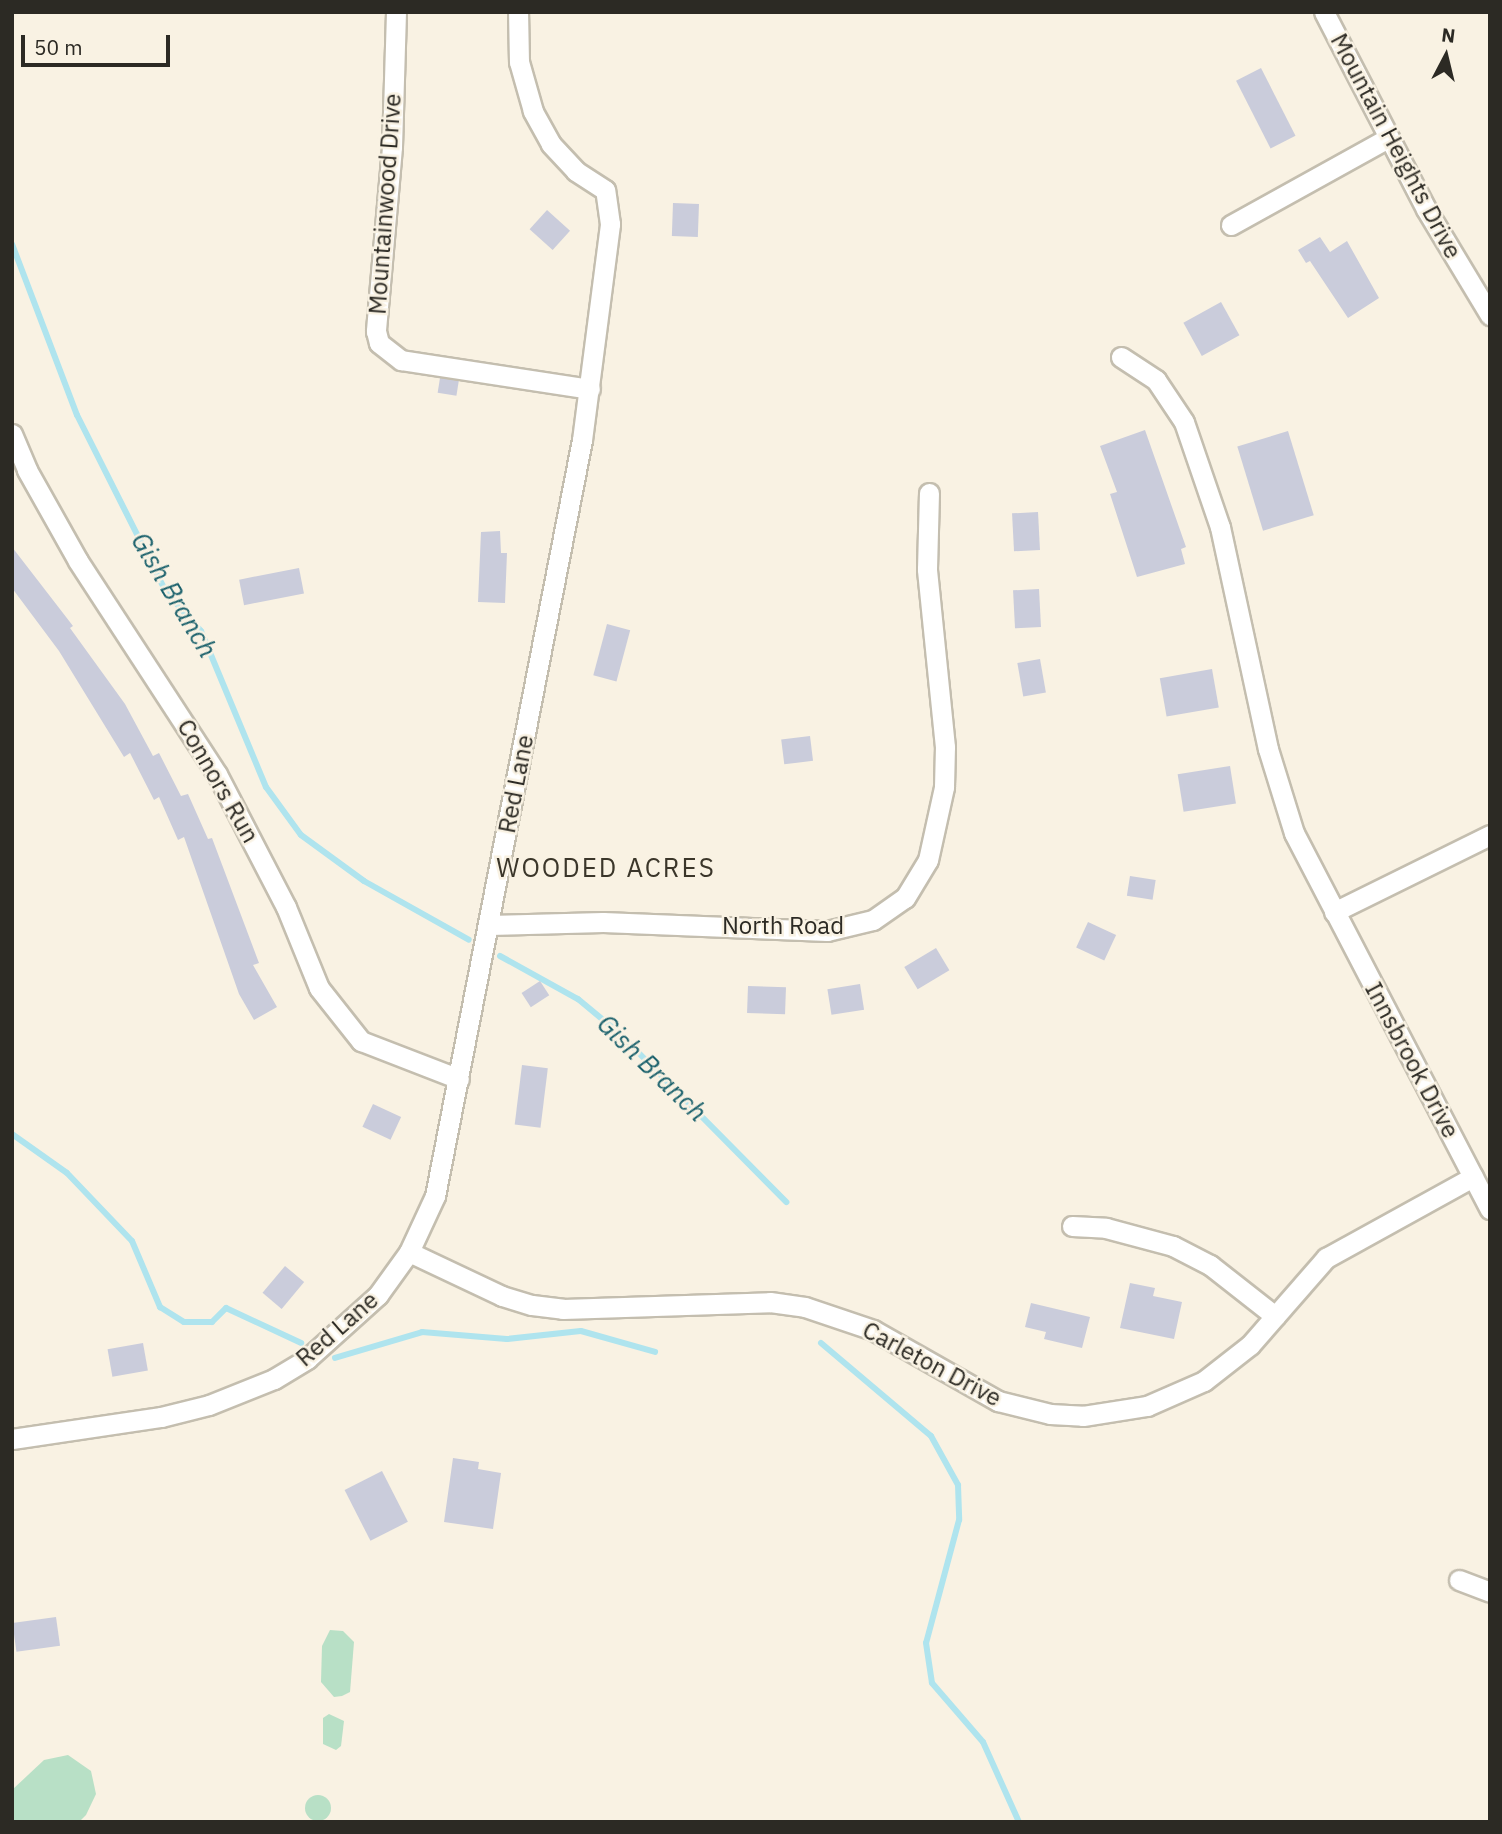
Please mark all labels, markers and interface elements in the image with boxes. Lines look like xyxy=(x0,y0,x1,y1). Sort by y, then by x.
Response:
scale bar xyxy=(24,21,173,65)
north arrow xyxy=(1411,21,1481,91)
text: N xyxy=(1440,22,1457,48)
street label: Mountain Heights Drive xyxy=(1324,29,1468,263)
text: 50 m xyxy=(34,33,83,61)
street label: Mountainwood Drive xyxy=(363,93,407,315)
water label: Gish Branch xyxy=(125,527,223,663)
street label: Connors Run xyxy=(171,714,265,848)
street label: Red Lane xyxy=(492,732,540,836)
district label: WOODED ACRES xyxy=(498,852,714,884)
street label: North Road xyxy=(722,912,844,940)
street label: Innsbrook Drive xyxy=(1359,977,1465,1143)
water label: Gish Branch xyxy=(591,1008,713,1128)
street label: Red Lane xyxy=(290,1286,384,1372)
street label: Carleton Drive xyxy=(858,1315,1006,1413)

